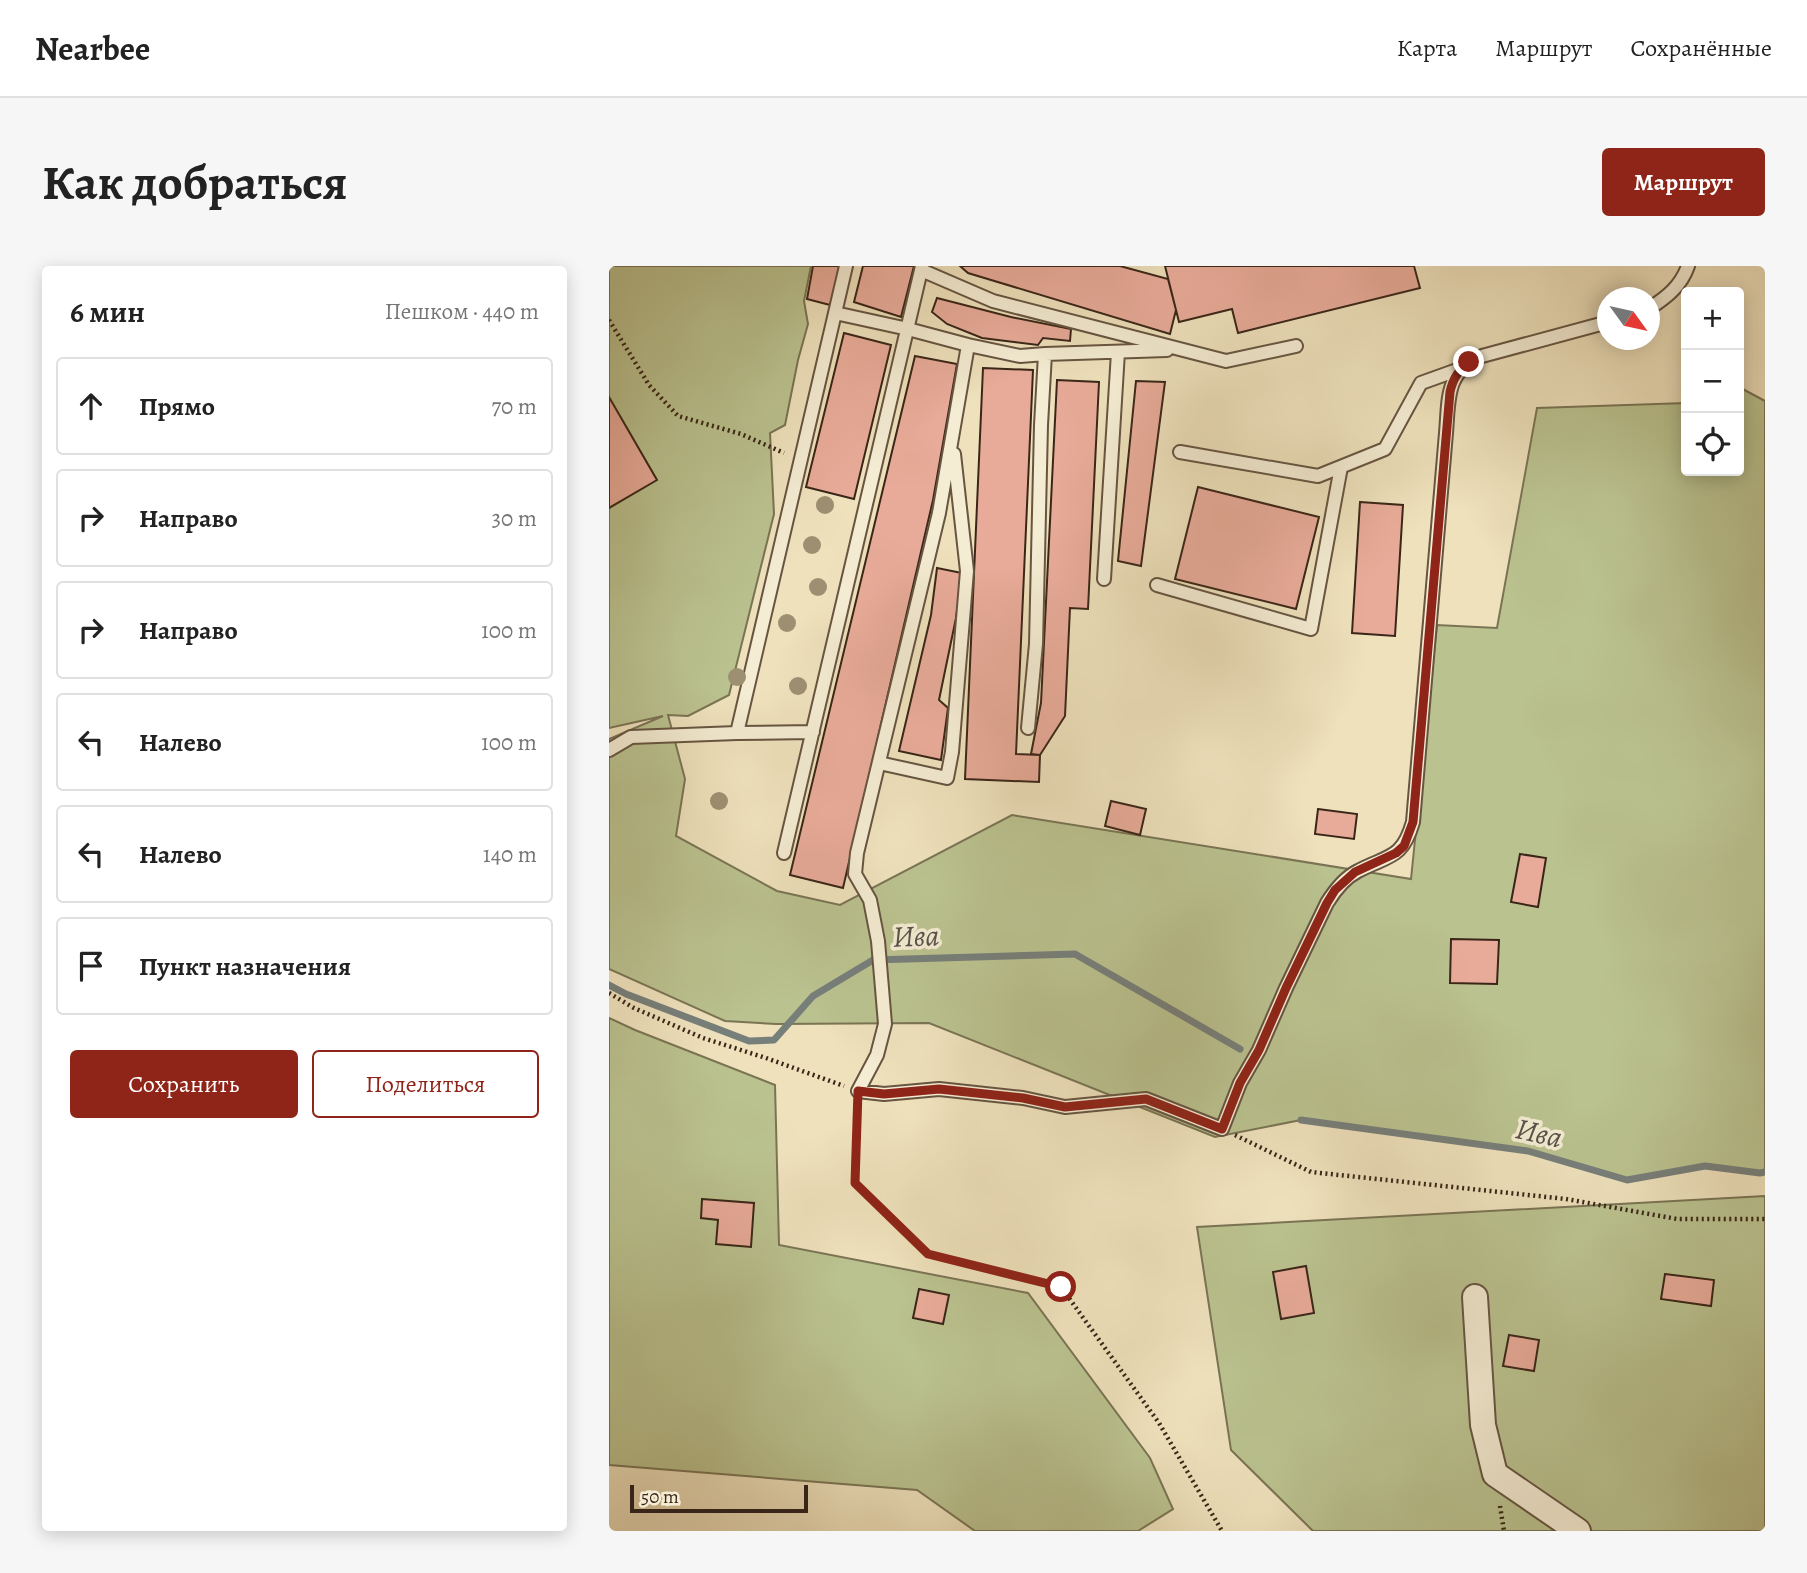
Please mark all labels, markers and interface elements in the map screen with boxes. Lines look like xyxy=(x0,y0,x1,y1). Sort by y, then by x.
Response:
text: Nearbee xyxy=(35,26,150,71)
text: Карта xyxy=(1397,32,1457,64)
text: Маршрут xyxy=(1495,32,1593,64)
text: Сохранённые xyxy=(1631,32,1772,64)
button: Маршрут xyxy=(1602,148,1765,216)
text: Как добраться xyxy=(42,149,348,216)
north arrow xyxy=(1597,287,1660,350)
map controls xyxy=(1681,287,1744,476)
button: + xyxy=(1681,287,1744,350)
text: 6 мин xyxy=(70,292,145,332)
text: Пешком · 440 m xyxy=(385,296,539,327)
route end xyxy=(1453,346,1484,377)
button: − xyxy=(1681,350,1744,413)
icon: ahead xyxy=(72,387,110,425)
text: Прямо xyxy=(139,389,215,424)
text: 70 m xyxy=(491,391,537,422)
button: locate xyxy=(1681,413,1744,476)
icon: right xyxy=(72,499,110,537)
text: Направо xyxy=(139,501,238,536)
text: 30 m xyxy=(491,503,537,534)
icon: right xyxy=(72,611,110,649)
text: Направо xyxy=(139,613,238,648)
text: 100 m xyxy=(481,615,537,646)
icon: left xyxy=(72,723,110,761)
text: Налево xyxy=(139,725,222,760)
text: 100 m xyxy=(481,727,537,758)
icon: left xyxy=(72,835,110,873)
text: Налево xyxy=(139,837,222,872)
text: 140 m xyxy=(483,839,537,870)
water label: Ива xyxy=(892,915,940,957)
icon: arrive xyxy=(72,947,110,985)
text: Пункт назначения xyxy=(139,949,351,984)
button: Сохранить xyxy=(70,1050,298,1118)
button: Поделиться xyxy=(312,1050,539,1118)
water label: Ива xyxy=(1512,1108,1566,1158)
route start xyxy=(1045,1271,1076,1302)
scale bar xyxy=(630,1482,809,1514)
text: 50 m xyxy=(641,1484,679,1510)

